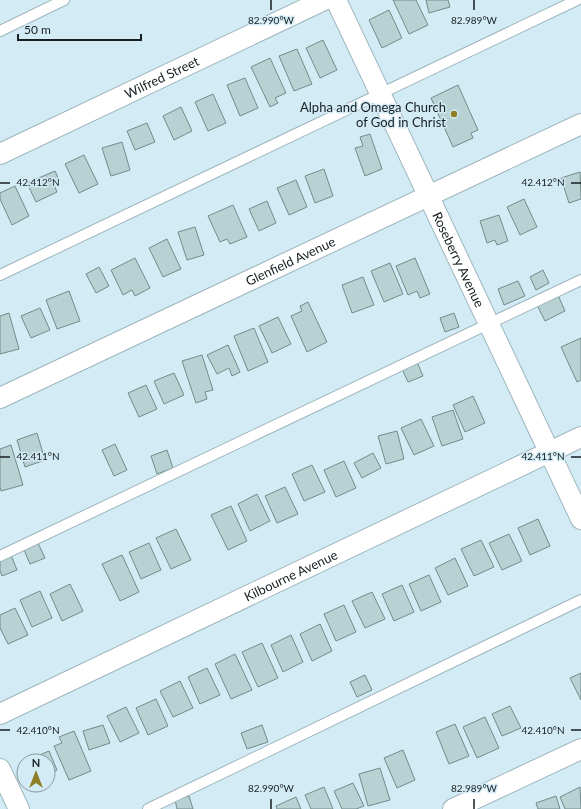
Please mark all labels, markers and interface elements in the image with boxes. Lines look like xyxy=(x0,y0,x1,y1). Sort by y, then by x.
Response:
text: 82.990°W xyxy=(248,14,295,26)
text: 82.989°W xyxy=(451,14,498,26)
scale bar xyxy=(18,16,141,42)
text: 50 m xyxy=(24,22,51,37)
street label: Wilfred Street xyxy=(122,53,202,102)
place label: Alpha and Omega Church of God in Christ xyxy=(300,99,446,130)
marker: Alpha and Omega Church of God in Christ xyxy=(449,109,459,119)
text: 42.412°N xyxy=(16,176,60,188)
text: 42.412°N xyxy=(521,176,565,188)
street label: Roseberry Avenue xyxy=(429,209,488,310)
street label: Glenfield Avenue xyxy=(243,233,338,289)
text: 42.411°N xyxy=(16,450,60,462)
text: 42.411°N xyxy=(521,450,565,462)
street label: Kilbourne Avenue xyxy=(241,546,340,605)
text: 42.410°N xyxy=(16,724,60,736)
text: 42.410°N xyxy=(521,724,565,736)
north arrow xyxy=(16,753,56,793)
text: N xyxy=(32,756,40,769)
text: 82.990°W xyxy=(248,782,295,794)
text: 82.989°W xyxy=(451,782,498,794)

